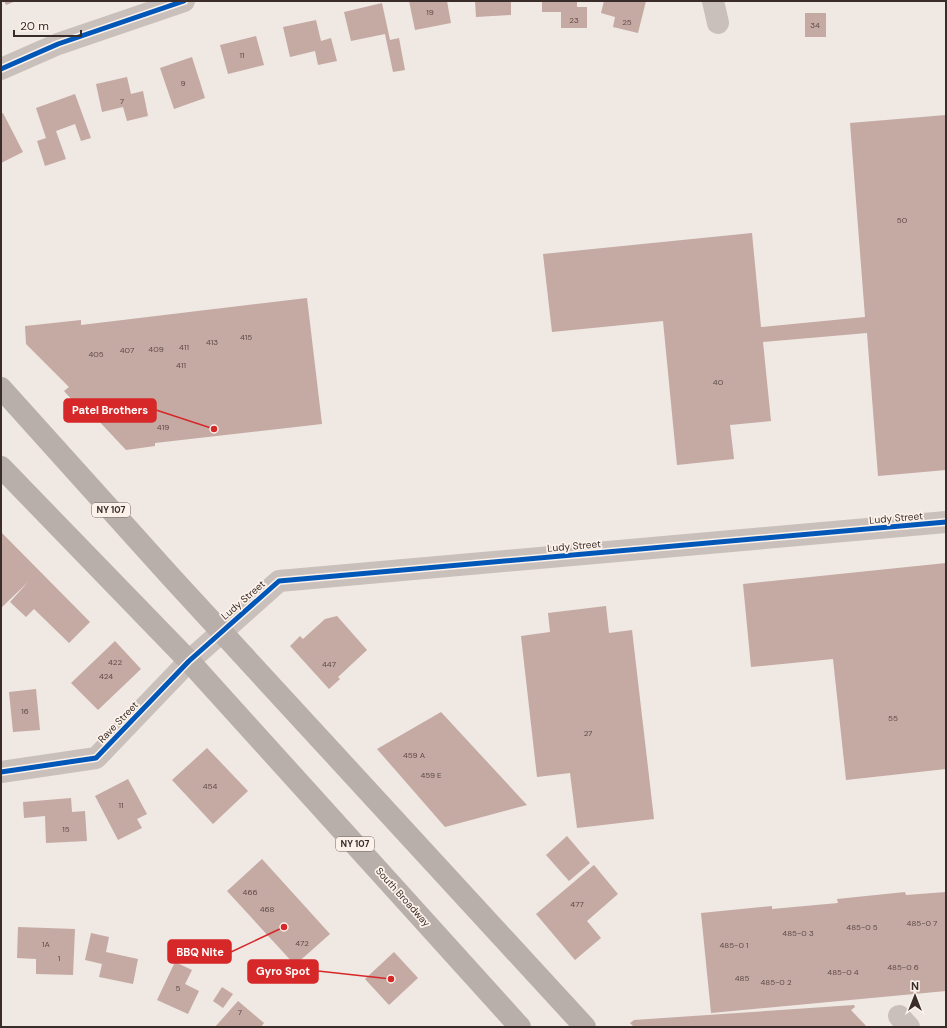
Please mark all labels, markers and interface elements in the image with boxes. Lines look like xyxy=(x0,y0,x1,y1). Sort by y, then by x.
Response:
house number: 19 xyxy=(426,7,434,17)
scale bar xyxy=(14,12,81,38)
house number: 23 xyxy=(569,15,579,25)
house number: 25 xyxy=(622,17,632,27)
text: 20 m xyxy=(20,18,49,34)
house number: 34 xyxy=(810,20,820,30)
house number: 11 xyxy=(240,50,245,60)
house number: 9 xyxy=(180,78,186,88)
house number: 7 xyxy=(120,96,124,106)
house number: 50 xyxy=(897,215,908,225)
house number: 415 xyxy=(240,332,252,342)
house number: 413 xyxy=(206,337,218,347)
house number: 411 xyxy=(179,342,189,352)
house number: 409 xyxy=(148,344,164,354)
house number: 407 xyxy=(120,345,134,355)
house number: 405 xyxy=(88,349,104,359)
house number: 411 xyxy=(176,360,186,370)
house number: 40 xyxy=(713,377,724,387)
callout: Patel Brothers xyxy=(64,399,156,422)
text: Patel Brothers xyxy=(72,403,148,417)
house number: 419 xyxy=(157,422,169,432)
road number: NY 107 xyxy=(92,503,130,517)
street label: Ludy Street xyxy=(869,509,923,527)
street label: Ludy Street xyxy=(547,537,601,555)
street label: Ludy Street xyxy=(218,577,268,623)
house number: 422 xyxy=(108,657,122,667)
house number: 447 xyxy=(322,659,336,669)
house number: 424 xyxy=(99,671,113,681)
street label: Rave Street xyxy=(95,698,141,745)
house number: 16 xyxy=(21,706,29,716)
house number: 55 xyxy=(888,713,898,723)
house number: 27 xyxy=(584,728,592,738)
house number: 459 A xyxy=(403,750,426,760)
house number: 459 E xyxy=(420,770,442,780)
house number: 454 xyxy=(203,781,217,791)
house number: 11 xyxy=(119,800,124,810)
house number: 15 xyxy=(62,824,70,834)
road number: NY 107 xyxy=(336,837,374,851)
street label: South Broadway xyxy=(373,865,433,930)
house number: 466 xyxy=(243,887,257,897)
house number: 477 xyxy=(570,899,584,909)
house number: 468 xyxy=(260,904,275,914)
house number: 485-0 7 xyxy=(907,918,937,928)
house number: 485-0 5 xyxy=(846,922,878,932)
house number: 485-0 3 xyxy=(782,928,814,938)
house number: 472 xyxy=(295,938,309,948)
house number: 1A xyxy=(42,939,51,949)
callout: BBQ Nite xyxy=(168,940,231,963)
house number: 485-0 1 xyxy=(719,940,749,950)
text: BBQ Nite xyxy=(176,945,224,959)
house number: 1 xyxy=(58,953,60,963)
callout: Gyro Spot xyxy=(248,960,318,983)
house number: 485-0 6 xyxy=(887,962,919,972)
text: Gyro Spot xyxy=(256,964,310,978)
house number: 485-0 4 xyxy=(827,967,859,977)
house number: 485 xyxy=(735,973,749,983)
north arrow xyxy=(895,976,935,1016)
house number: 485-0 2 xyxy=(760,977,792,987)
text: N xyxy=(911,979,919,993)
house number: 5 xyxy=(176,983,181,993)
house number: 7 xyxy=(238,1007,242,1017)

